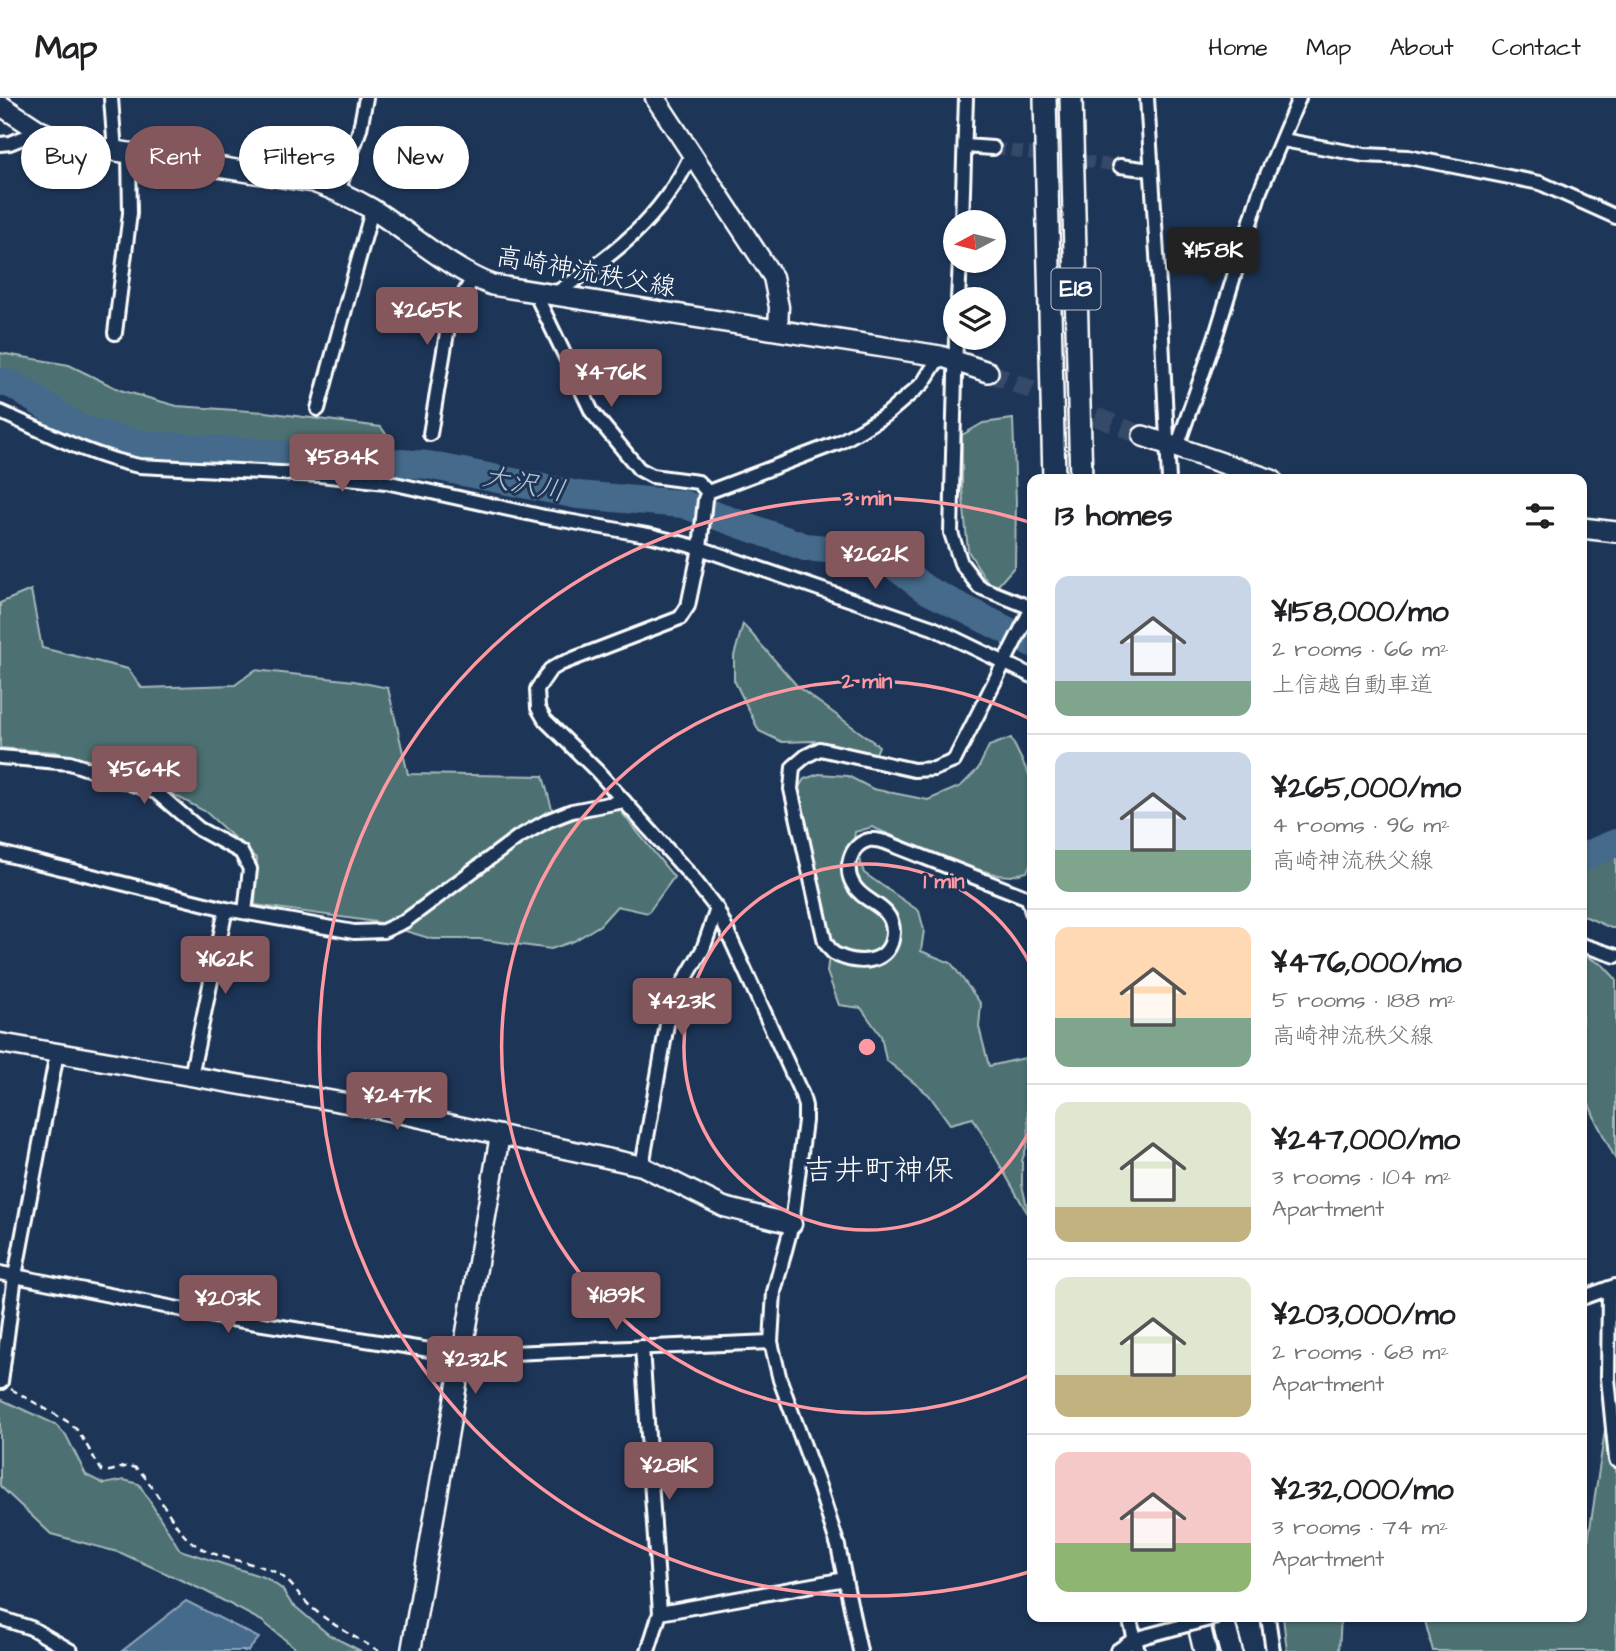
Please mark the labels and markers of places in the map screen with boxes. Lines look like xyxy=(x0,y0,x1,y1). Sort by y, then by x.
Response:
pin: ¥158K xyxy=(1164,228,1262,287)
pin: ¥265K xyxy=(378,288,476,347)
pin: ¥476K xyxy=(562,350,660,409)
pin: ¥584K xyxy=(293,434,391,494)
pin: ¥262K xyxy=(826,532,924,591)
pin: ¥564K xyxy=(95,746,193,806)
pin: ¥162K xyxy=(176,936,274,996)
pin: ¥423K xyxy=(633,978,731,1038)
centre of rings xyxy=(855,1035,879,1059)
pin: ¥247K xyxy=(348,1072,446,1132)
pin: ¥189K xyxy=(567,1272,665,1332)
pin: ¥203K xyxy=(179,1276,277,1335)
pin: ¥232K xyxy=(426,1336,524,1396)
pin: ¥281K xyxy=(620,1442,718,1502)

